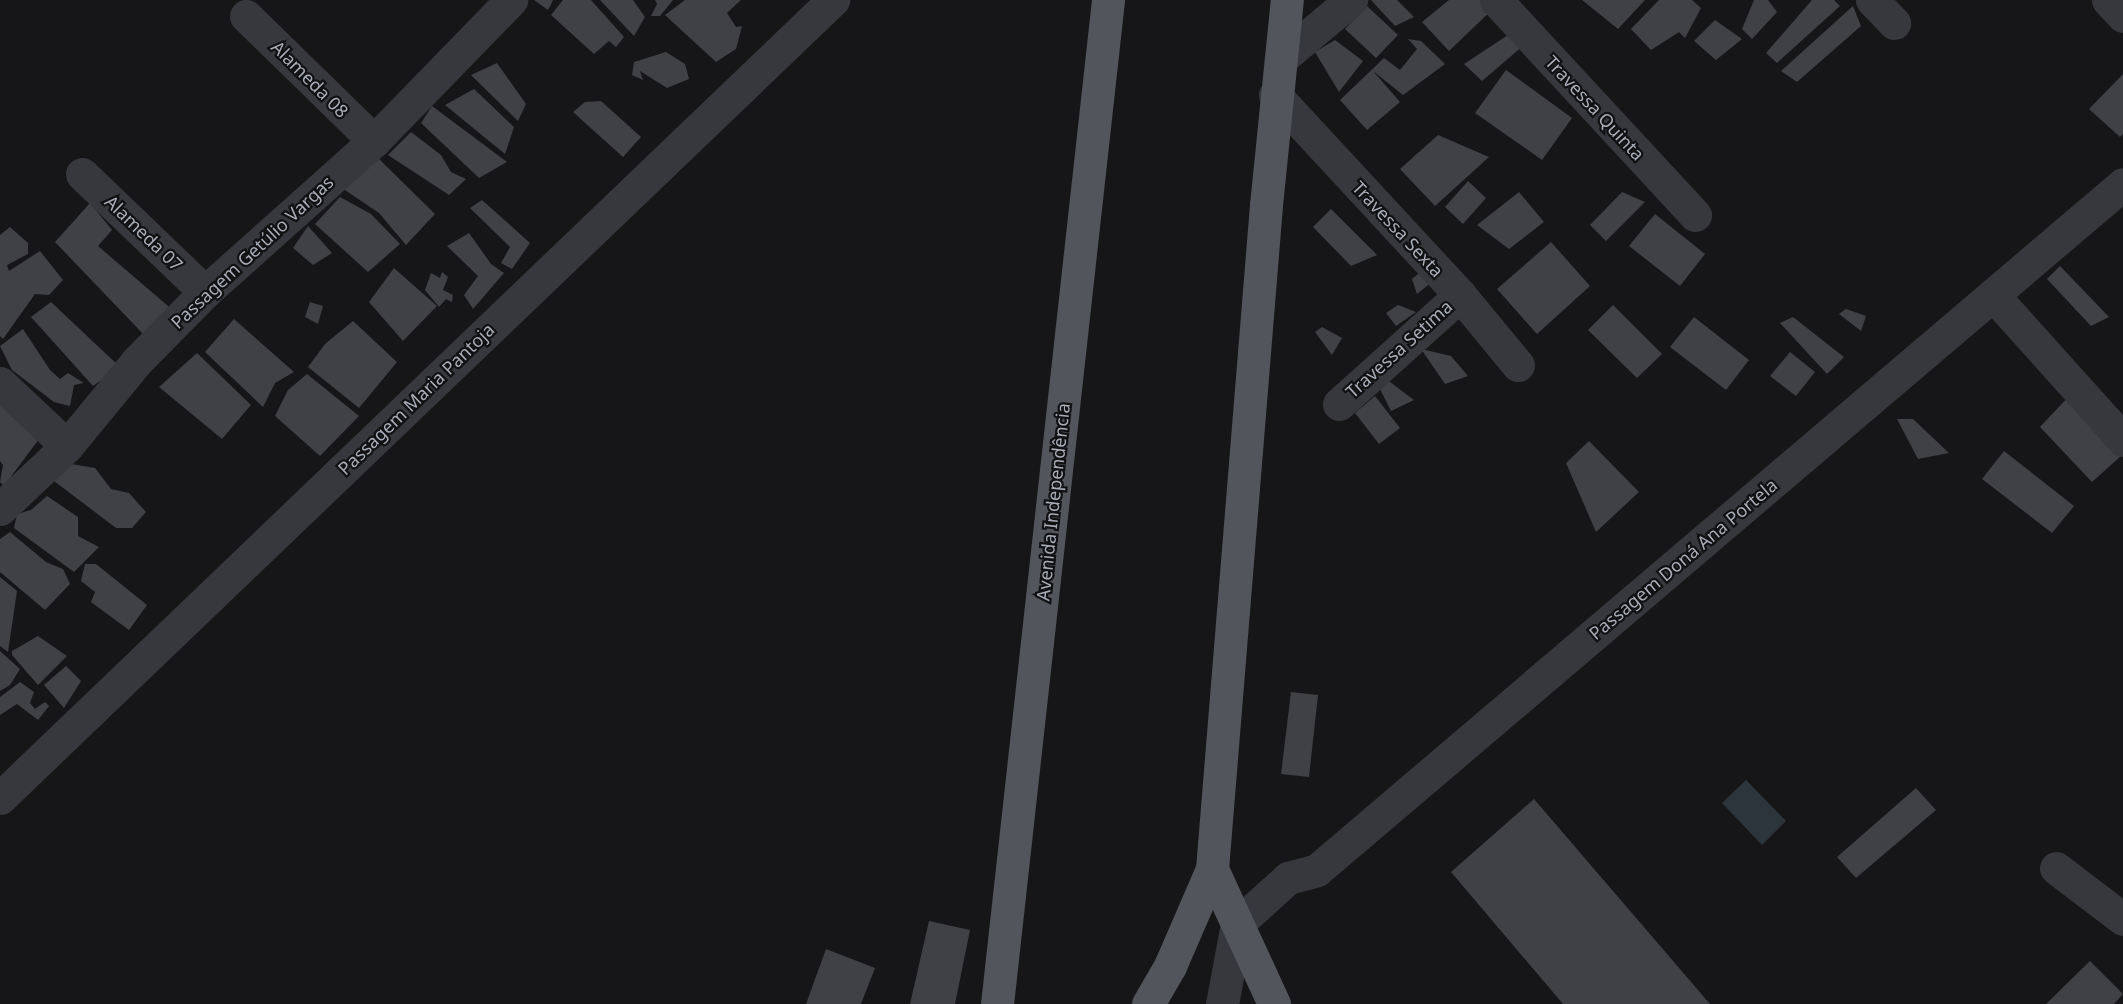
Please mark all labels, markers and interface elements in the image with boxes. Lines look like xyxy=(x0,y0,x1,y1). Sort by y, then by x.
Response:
street label: Alameda 08 xyxy=(267,36,353,122)
street label: Travessa Quinta xyxy=(1541,51,1649,165)
street label: Passagem Getúlio Vargas xyxy=(166,171,338,333)
street label: Travessa Sexta xyxy=(1348,177,1448,281)
street label: Alameda 07 xyxy=(101,191,187,275)
street label: Travessa Setima xyxy=(1341,296,1457,402)
street label: Passagem Maria Pantoja xyxy=(333,319,499,479)
street label: Avenida Independência xyxy=(1032,402,1074,602)
street label: Passagem Doná Ana Portela xyxy=(1585,474,1781,644)

